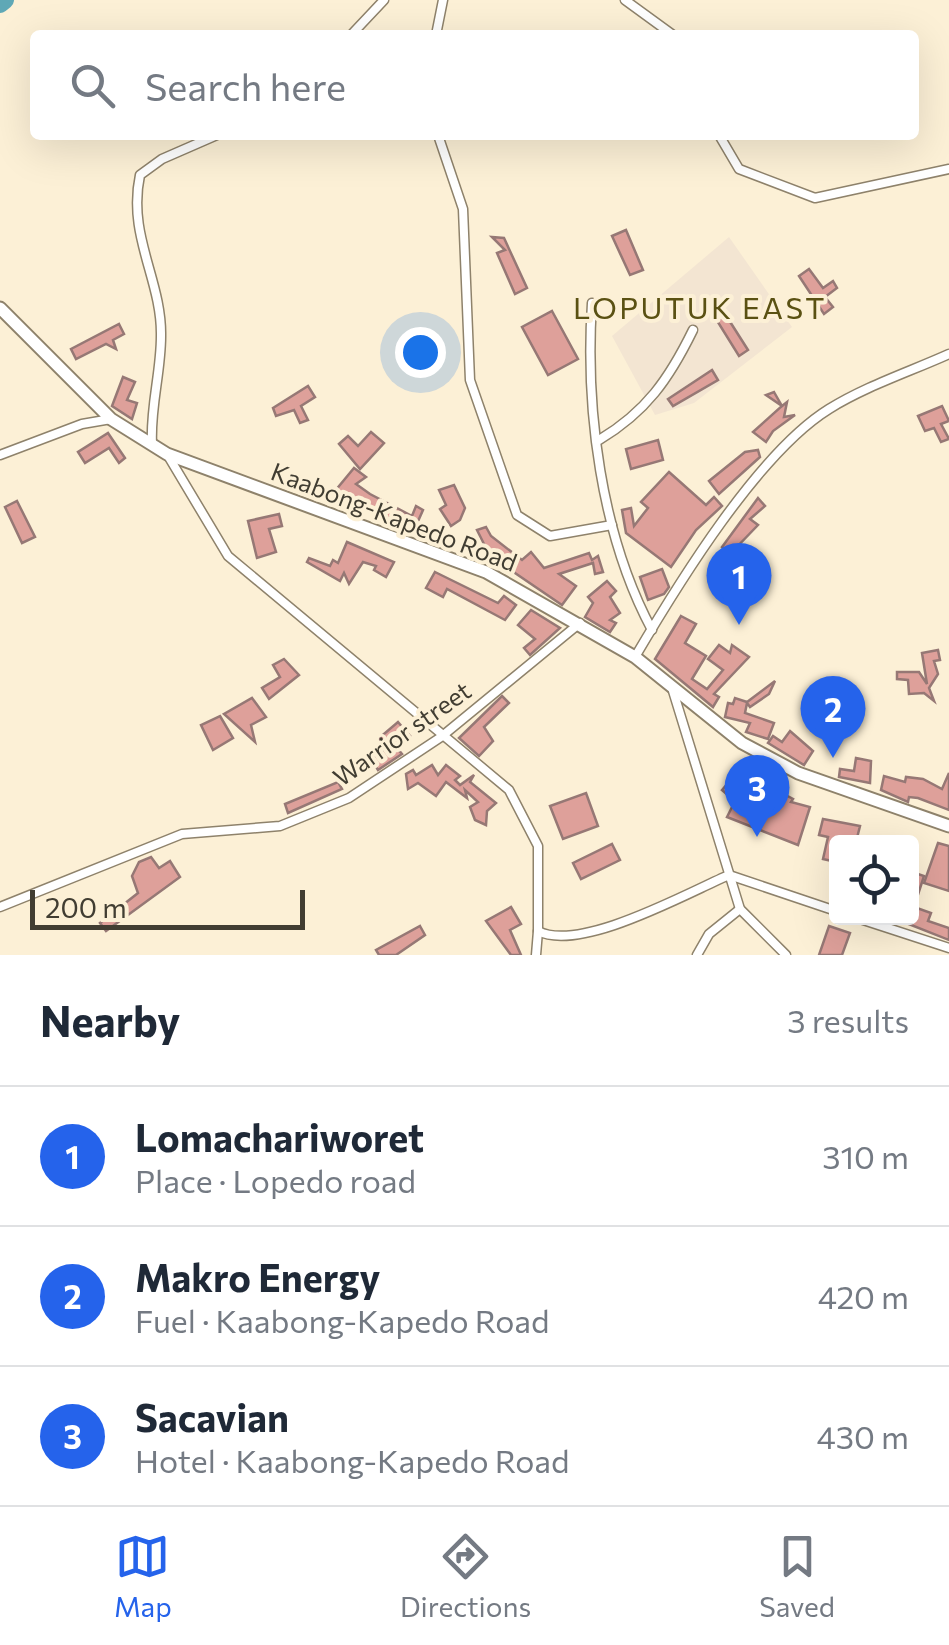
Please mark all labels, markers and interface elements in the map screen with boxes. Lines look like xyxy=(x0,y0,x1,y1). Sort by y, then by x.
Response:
search box xyxy=(30,30,919,140)
icon: search xyxy=(65,58,120,113)
text: Search here xyxy=(145,62,346,109)
district label: LOPUTUK EAST xyxy=(573,288,827,325)
your location xyxy=(395,327,446,378)
street label: Kaabong-Kapedo Road xyxy=(267,455,522,577)
pin: 1 xyxy=(706,542,772,625)
street label: Warrior street xyxy=(327,675,476,792)
pin: 2 xyxy=(800,676,866,758)
pin: 3 xyxy=(724,754,790,837)
map controls xyxy=(829,835,919,925)
button: locate xyxy=(829,835,919,925)
scale bar xyxy=(30,885,305,930)
text: 200 m xyxy=(45,890,127,924)
text: Nearby xyxy=(40,994,180,1046)
text: 3 results xyxy=(787,1000,909,1040)
text: Lomachariworet xyxy=(135,1113,424,1160)
text: 1 xyxy=(65,1136,80,1176)
text: 310 m xyxy=(822,1136,909,1176)
text: Place · Lopedo road xyxy=(135,1160,416,1200)
text: Makro Energy xyxy=(135,1253,380,1300)
text: 2 xyxy=(63,1276,82,1316)
text: 420 m xyxy=(818,1276,909,1316)
text: Fuel · Kaabong-Kapedo Road xyxy=(135,1300,550,1340)
text: Sacavian xyxy=(135,1393,289,1440)
text: 3 xyxy=(63,1416,82,1456)
text: 430 m xyxy=(817,1416,909,1456)
text: Hotel · Kaabong-Kapedo Road xyxy=(135,1440,570,1480)
tab: Map xyxy=(114,1529,172,1623)
tab: Directions xyxy=(400,1529,531,1623)
tab: Saved xyxy=(759,1529,835,1623)

